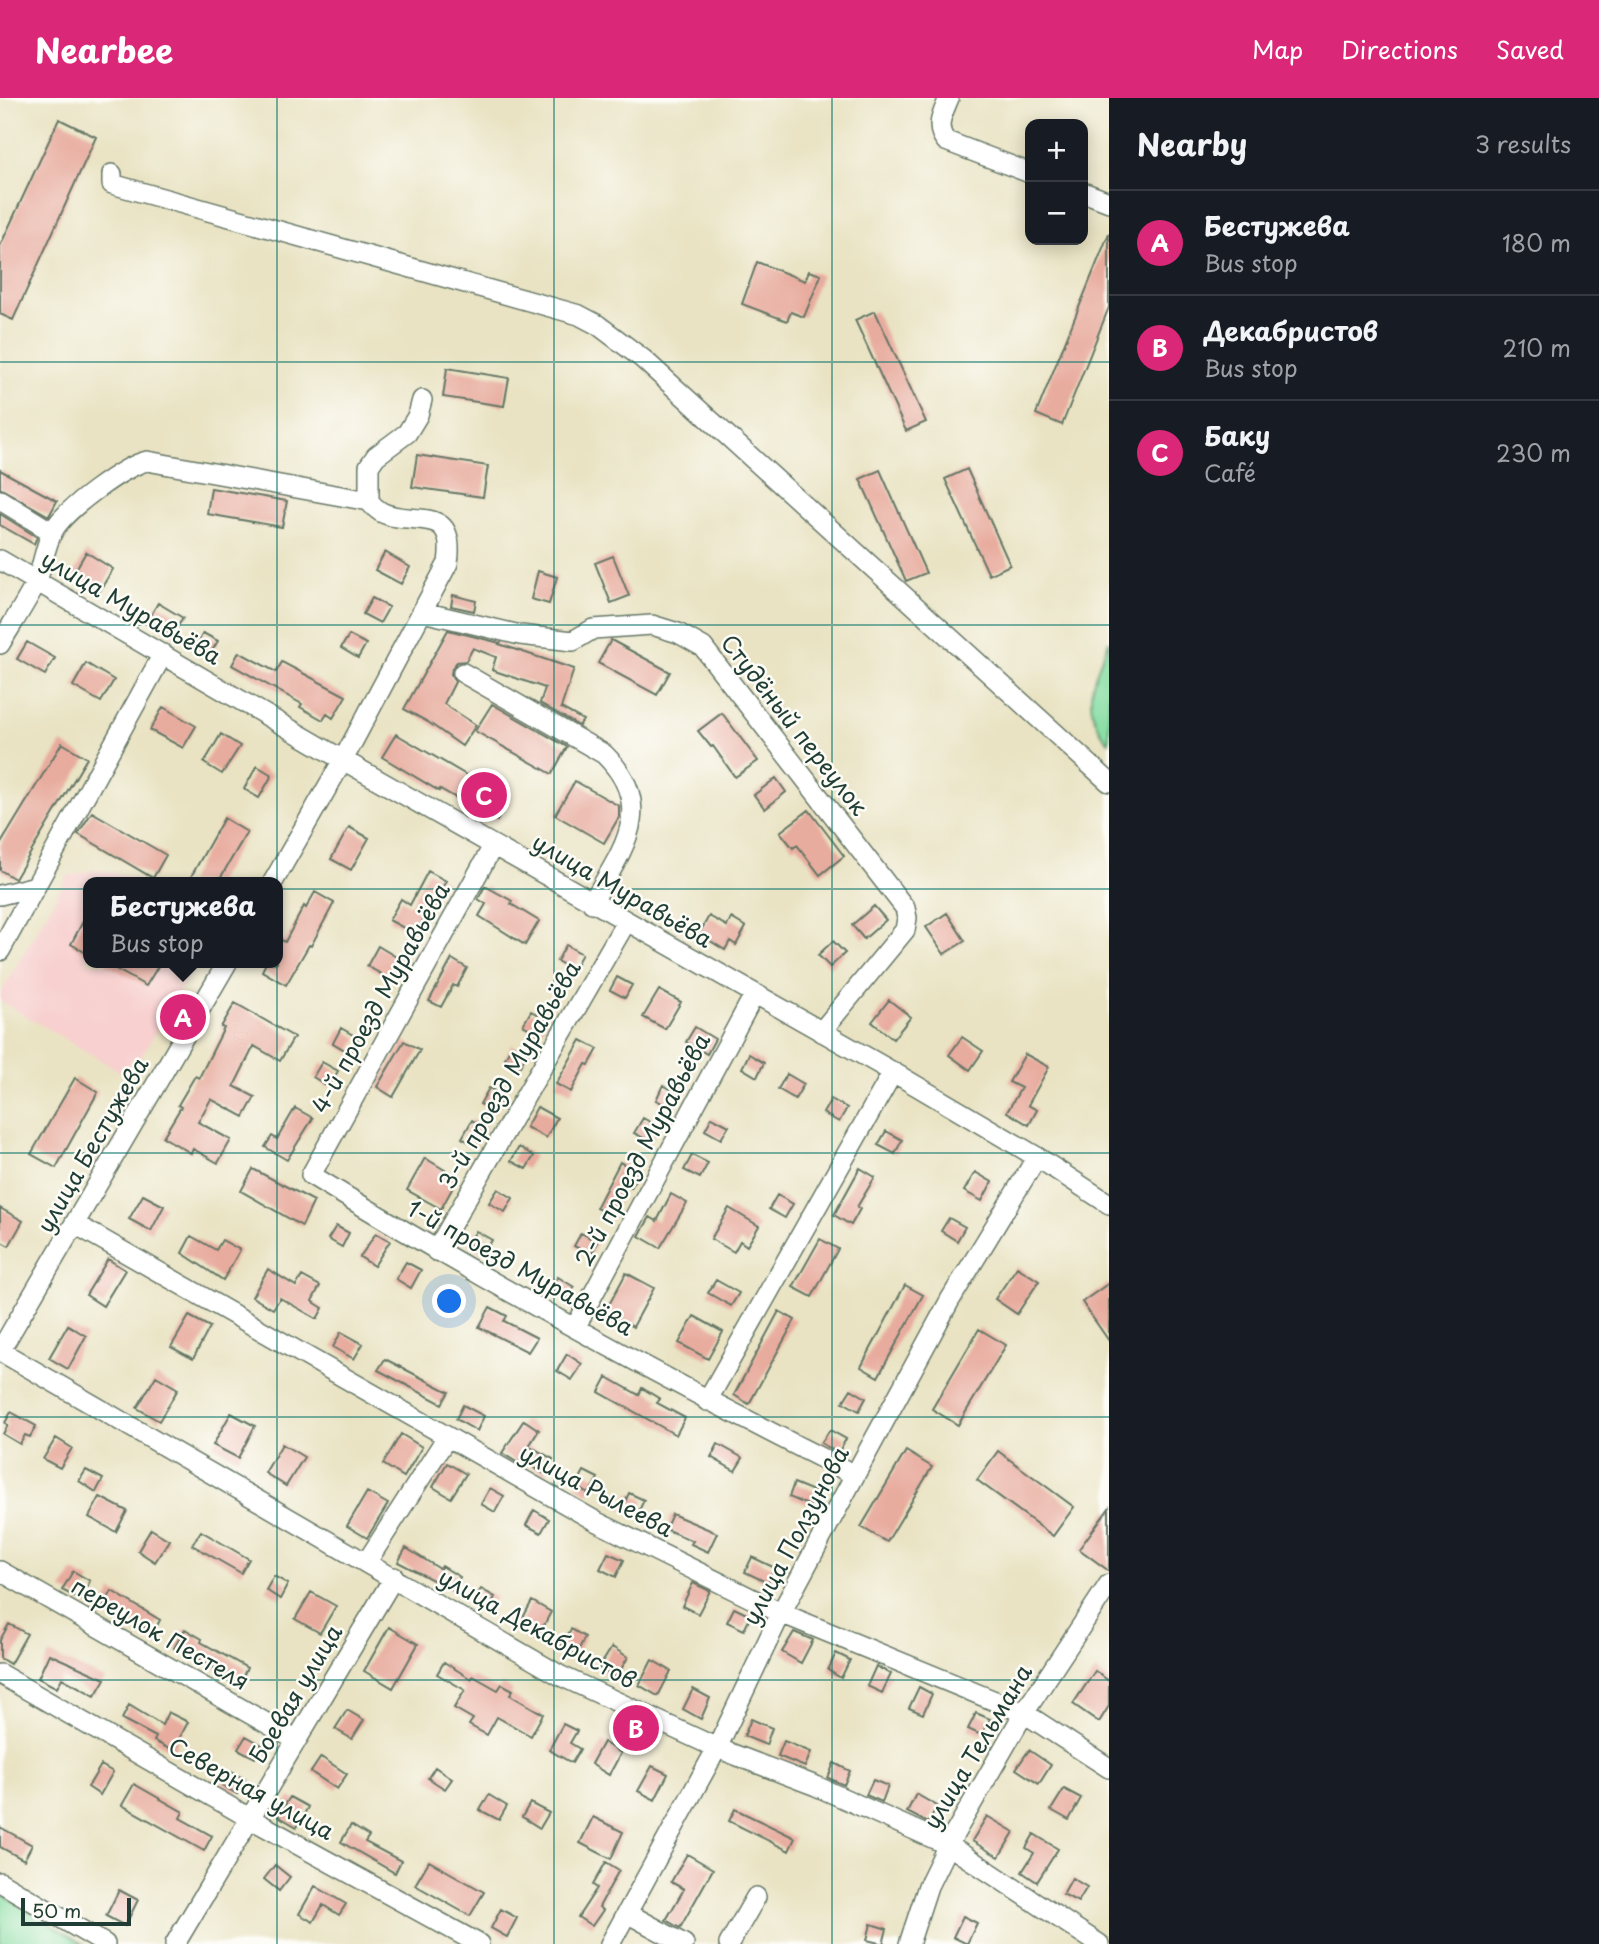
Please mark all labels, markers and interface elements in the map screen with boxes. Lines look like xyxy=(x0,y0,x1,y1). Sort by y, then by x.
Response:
text: Nearbee xyxy=(35,24,173,74)
text: Map xyxy=(1252,31,1303,67)
text: Directions xyxy=(1341,31,1458,67)
text: Saved xyxy=(1496,31,1564,67)
map controls xyxy=(1025,119,1088,245)
button: + xyxy=(1025,119,1088,182)
text: Nearby xyxy=(1137,121,1247,166)
text: 3 results xyxy=(1475,126,1571,161)
button: − xyxy=(1025,182,1088,245)
text: Бестужева xyxy=(1204,206,1350,245)
text: A xyxy=(1151,225,1169,260)
text: 180 m xyxy=(1502,225,1571,260)
text: Bus stop xyxy=(1204,245,1298,280)
text: Декабристов xyxy=(1204,311,1378,350)
text: B xyxy=(1152,330,1168,365)
text: 210 m xyxy=(1503,330,1571,365)
text: Bus stop xyxy=(1204,350,1298,385)
text: Баку xyxy=(1204,416,1270,455)
text: C xyxy=(1151,435,1169,470)
text: 230 m xyxy=(1496,435,1571,470)
text: Café xyxy=(1204,455,1256,490)
street label: улица Муравьёва xyxy=(35,541,229,673)
street label: Студёный переулок xyxy=(713,626,877,822)
pin: C xyxy=(461,769,507,821)
street label: улица Муравьёва xyxy=(526,824,720,956)
street label: 4-й проезд Муравьёва xyxy=(302,875,458,1119)
popup xyxy=(83,877,283,968)
text: Бестужева xyxy=(110,886,256,925)
text: Bus stop xyxy=(110,925,204,960)
street label: 3-й проезд Муравьёва xyxy=(429,953,589,1195)
pin: A xyxy=(160,991,206,1043)
street label: 2-й проезд Муравьёва xyxy=(565,1026,718,1272)
street label: улица Бестужева xyxy=(27,1049,157,1239)
street label: 1-й проезд Муравьёва xyxy=(401,1190,641,1344)
your location xyxy=(432,1284,466,1318)
street label: улица Рылеева xyxy=(513,1434,681,1545)
street label: улица Ползунова xyxy=(733,1439,857,1631)
street label: улица Декабристов xyxy=(432,1559,643,1697)
street label: переулок Пестеля xyxy=(65,1568,256,1698)
street label: Боевая улица xyxy=(239,1617,350,1769)
street label: улица Тельмана xyxy=(914,1657,1040,1835)
pin: B xyxy=(613,1702,659,1754)
street label: Северная улица xyxy=(162,1728,342,1848)
scale bar xyxy=(21,1895,131,1927)
text: 50 m xyxy=(32,1896,81,1924)

